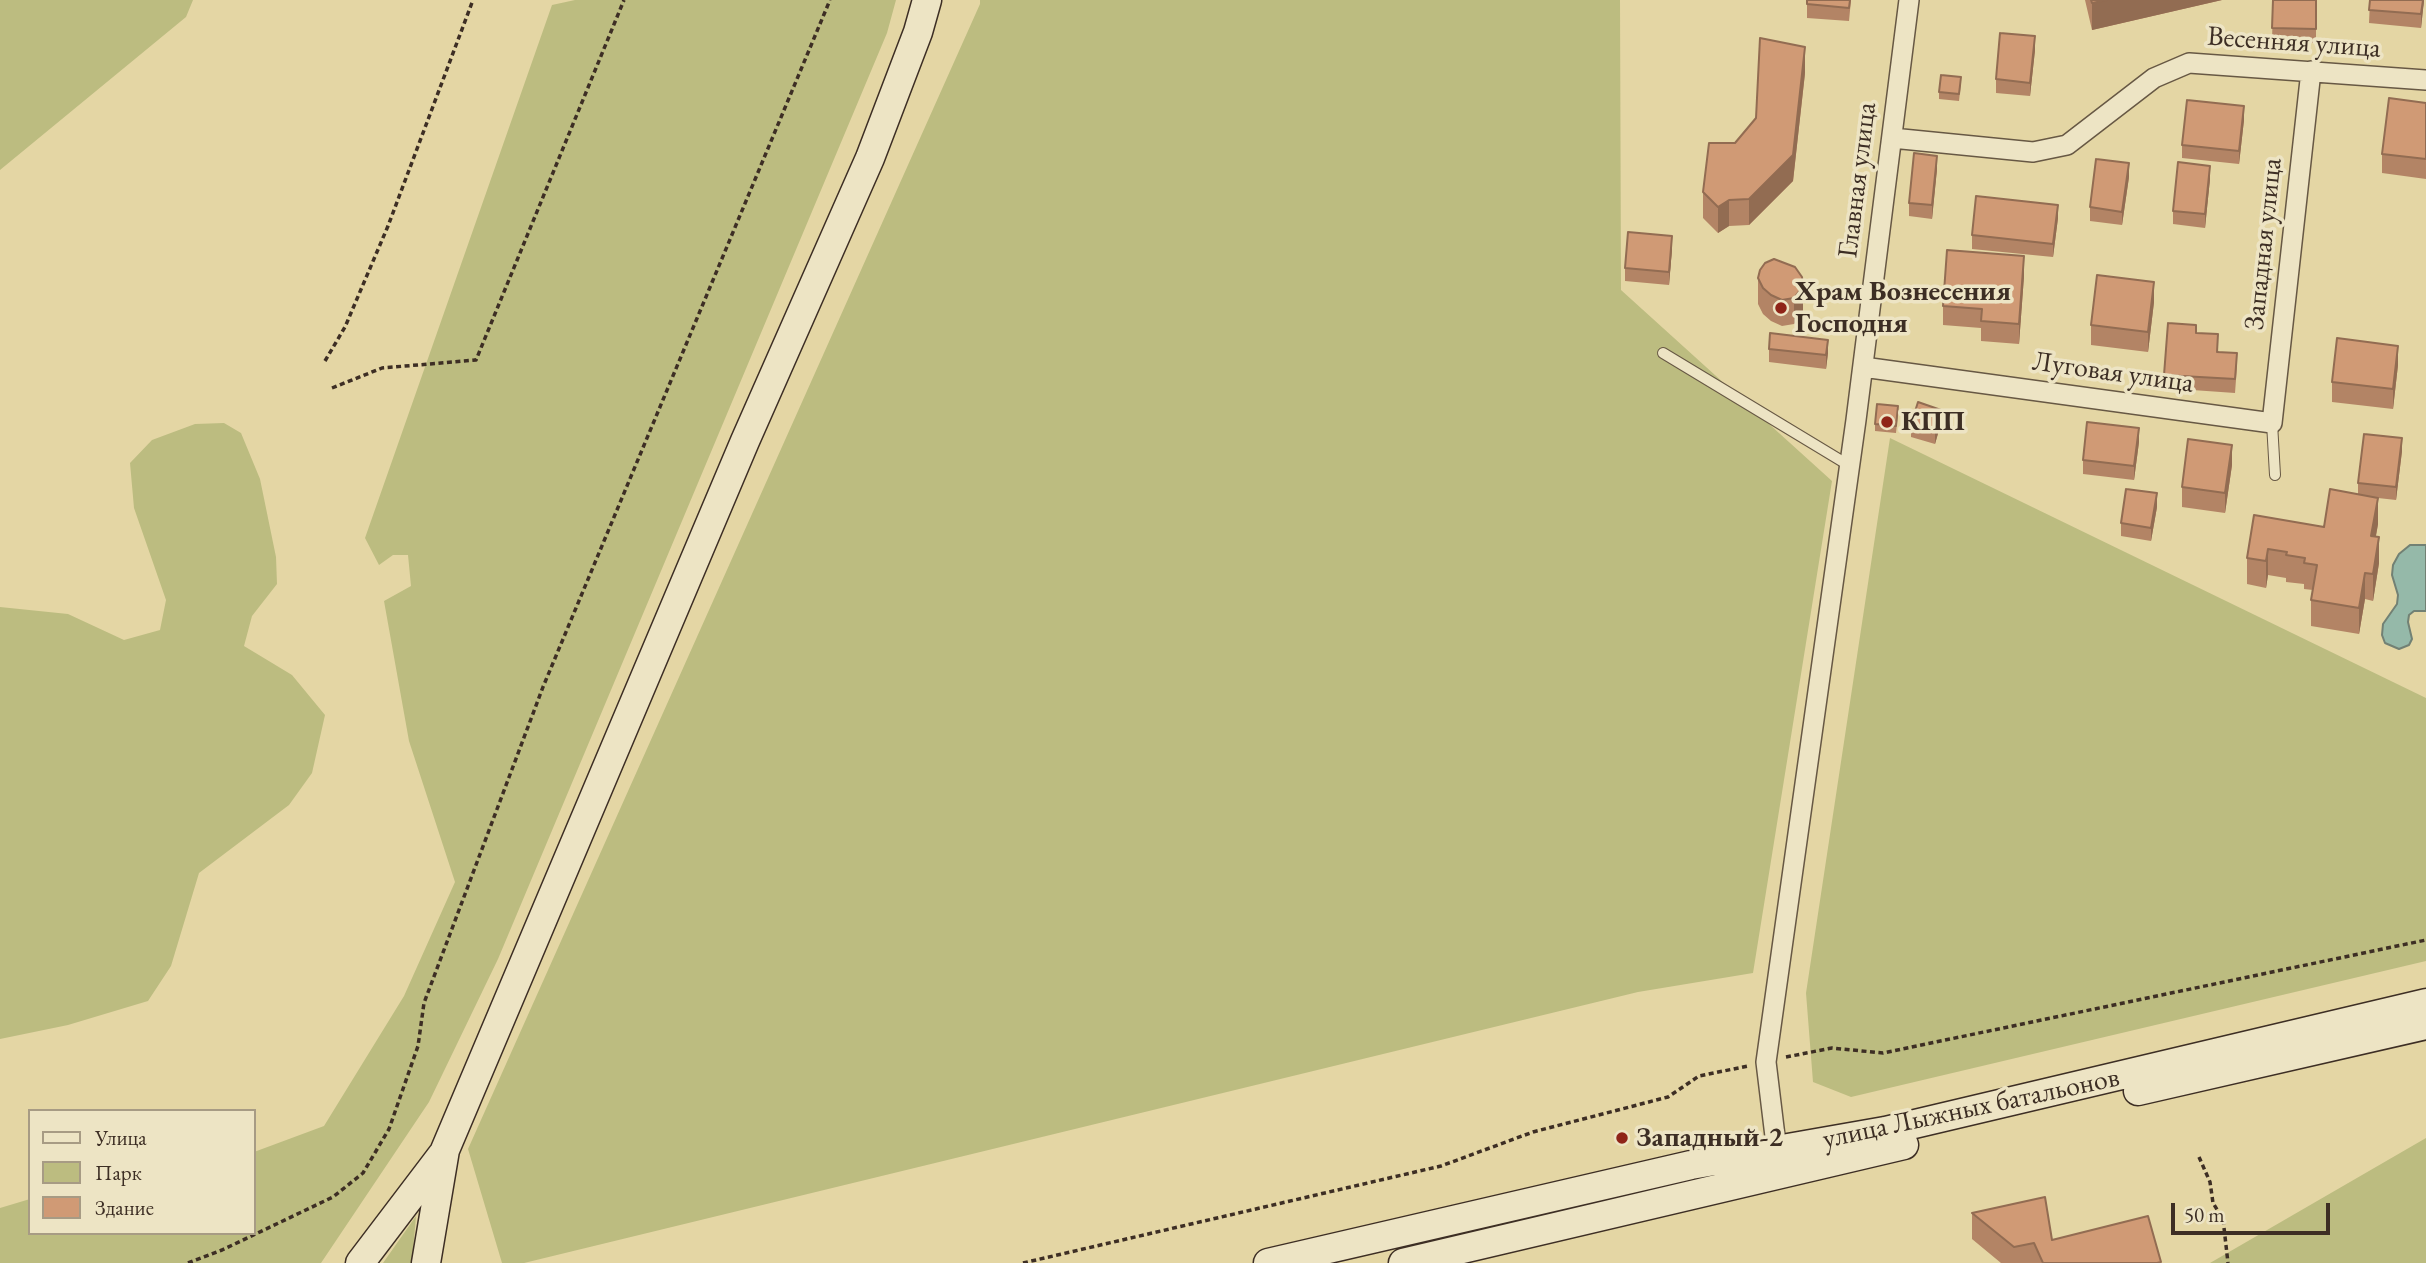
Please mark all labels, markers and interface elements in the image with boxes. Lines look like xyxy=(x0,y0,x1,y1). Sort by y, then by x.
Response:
street label: Весенняя улица xyxy=(2206,20,2382,66)
street label: Главная улица xyxy=(1832,100,1884,260)
street label: Западная улица xyxy=(2238,156,2290,332)
place label: Храм Вознесения Господня xyxy=(1795,275,2011,341)
marker: Храм Вознесения Господня xyxy=(1773,300,1789,316)
street label: Луговая улица xyxy=(2030,345,2196,401)
place label: КПП xyxy=(1901,405,1965,439)
marker: КПП xyxy=(1879,414,1895,430)
street label: улица Лыжных батальонов xyxy=(1820,1061,2122,1157)
legend xyxy=(28,1109,256,1235)
place label: Западный-2 xyxy=(1636,1121,1783,1155)
text: Улица xyxy=(95,1124,147,1151)
marker: Западный-2 xyxy=(1614,1130,1630,1146)
text: Парк xyxy=(95,1159,142,1186)
scale bar xyxy=(2174,1190,2333,1234)
text: Здание xyxy=(95,1194,154,1221)
text: 50 m xyxy=(2184,1201,2225,1228)

